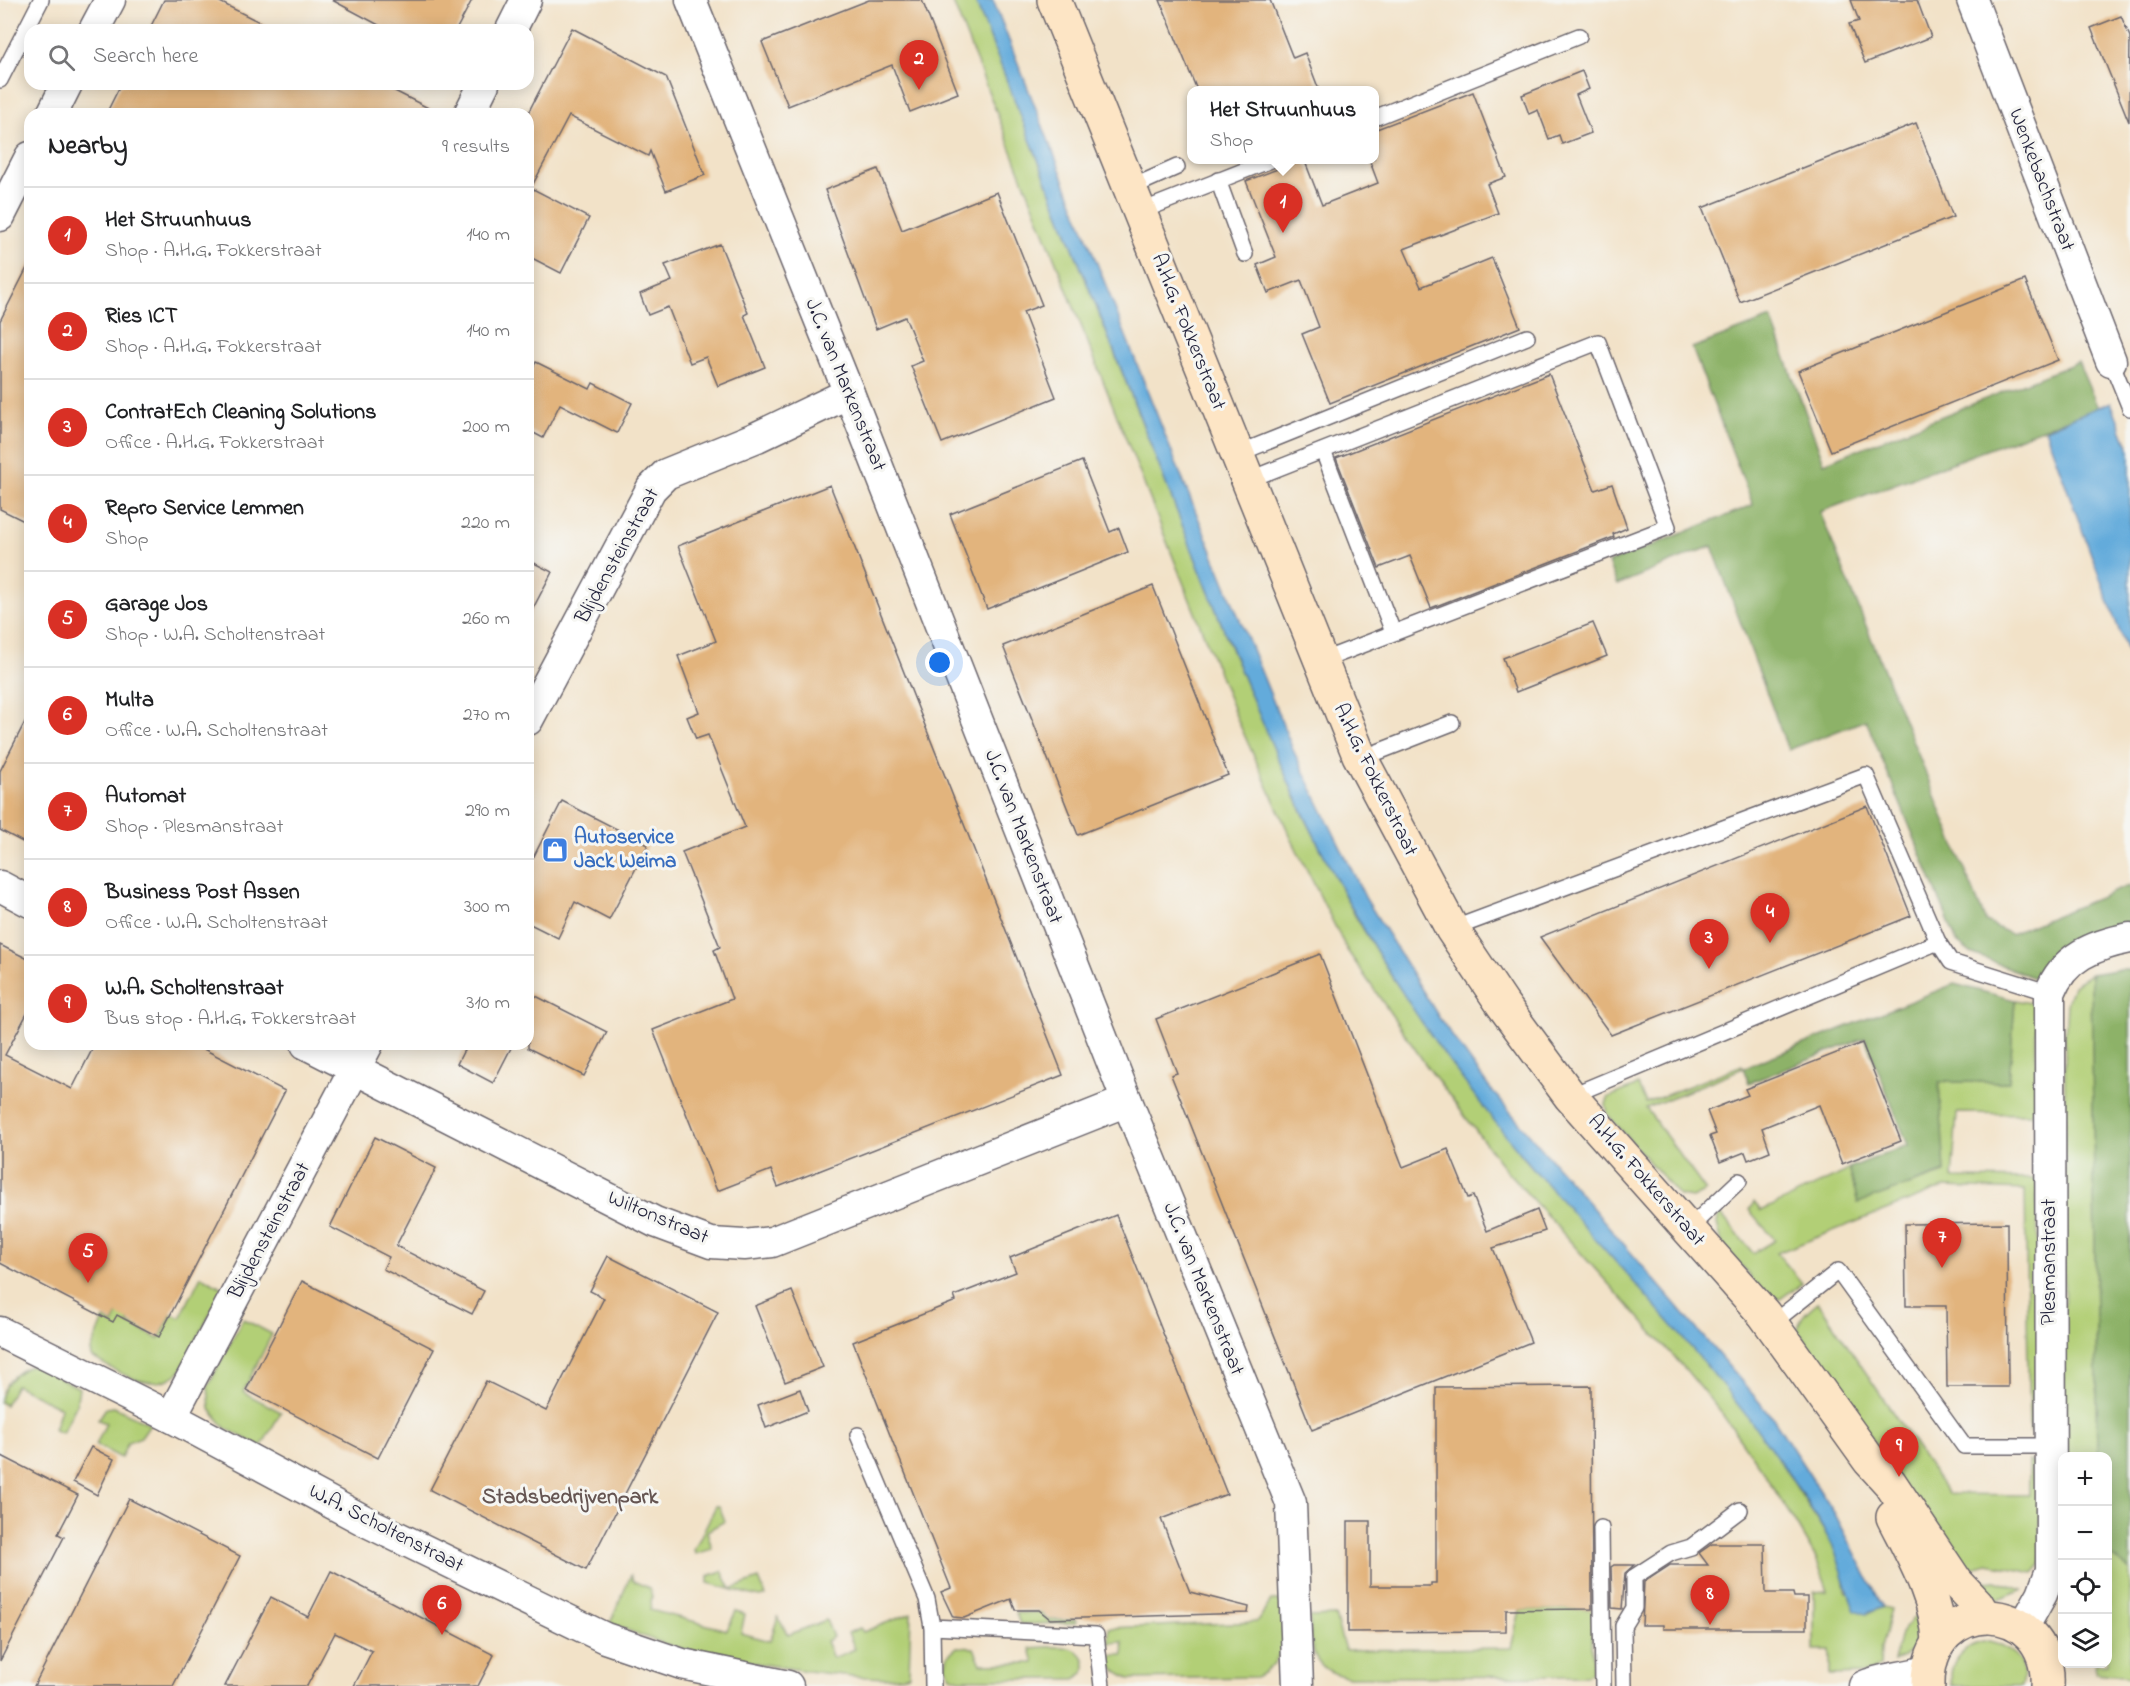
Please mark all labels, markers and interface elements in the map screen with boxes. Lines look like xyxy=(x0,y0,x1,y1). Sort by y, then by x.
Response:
search box xyxy=(24,24,534,90)
pin: 2 xyxy=(900,40,938,90)
icon: search xyxy=(45,41,78,74)
text: Search here xyxy=(93,41,198,73)
popup xyxy=(1187,86,1379,164)
text: Het Struunhuus xyxy=(1210,95,1356,127)
street label: Wenkebachstraat xyxy=(2000,104,2082,256)
text: Shop xyxy=(1210,127,1253,156)
text: Nearby xyxy=(48,128,127,166)
text: 9 results xyxy=(442,133,510,162)
pin: 1 xyxy=(1264,184,1302,233)
text: Het Struunhuus xyxy=(105,205,251,237)
text: 1 xyxy=(64,221,71,250)
text: 140 m xyxy=(466,221,510,250)
text: Shop · A.H.G. Fokkerstraat xyxy=(105,237,322,266)
street label: A.H.G. Fokkerstraat xyxy=(1143,249,1233,415)
street label: J.C. van Markenstraat xyxy=(797,294,893,476)
text: Ries ICT xyxy=(105,301,178,333)
text: 2 xyxy=(63,317,72,346)
text: 140 m xyxy=(466,317,510,346)
text: Shop · A.H.G. Fokkerstraat xyxy=(105,333,322,362)
text: ContratEch Cleaning Solutions xyxy=(105,397,376,429)
text: 3 xyxy=(63,413,72,442)
text: 200 m xyxy=(462,413,510,442)
text: Office · A.H.G. Fokkerstraat xyxy=(105,429,324,458)
street label: Blijdensteinstraat xyxy=(568,483,668,630)
text: Repro Service Lemmen xyxy=(105,493,304,525)
text: 4 xyxy=(63,509,72,538)
text: 220 m xyxy=(461,509,510,538)
text: Shop xyxy=(105,525,149,554)
text: Garage Jos xyxy=(105,589,208,621)
text: 5 xyxy=(62,605,73,634)
text: 260 m xyxy=(462,605,510,634)
text: Shop · W.A. Scholtenstraat xyxy=(105,621,325,650)
your location xyxy=(925,648,954,677)
text: Multa xyxy=(105,685,154,717)
street label: A.H.G. Fokkerstraat xyxy=(1325,699,1425,861)
text: 6 xyxy=(63,701,72,730)
text: 270 m xyxy=(463,701,510,730)
text: Office · W.A. Scholtenstraat xyxy=(105,717,328,746)
street label: J.C. van Markenstraat xyxy=(976,746,1070,928)
text: Automat xyxy=(105,781,186,813)
text: 7 xyxy=(63,797,72,826)
text: 290 m xyxy=(465,797,510,826)
text: Shop · Plesmanstraat xyxy=(105,813,283,842)
place label: Autoservice Jack Weima xyxy=(574,823,676,877)
shop icon: Autoservice Jack Weima xyxy=(540,835,570,865)
text: Business Post Assen xyxy=(105,877,300,909)
text: 8 xyxy=(64,893,71,922)
text: 300 m xyxy=(464,893,510,922)
pin: 4 xyxy=(1750,894,1790,943)
text: Office · W.A. Scholtenstraat xyxy=(105,909,328,938)
pin: 3 xyxy=(1690,920,1728,969)
text: W.A. Scholtenstraat xyxy=(105,973,284,1005)
text: 9 xyxy=(64,989,71,1018)
text: 310 m xyxy=(466,989,510,1018)
text: Bus stop · A.H.G. Fokkerstraat xyxy=(105,1005,356,1034)
street label: A.H.G. Fokkerstraat xyxy=(1580,1108,1712,1254)
street label: Blijdensteinstraat xyxy=(221,1157,319,1306)
street label: Wiltonstraat xyxy=(603,1183,713,1253)
street label: J.C. van Markenstraat xyxy=(1155,1198,1251,1380)
street label: Plesmanstraat xyxy=(2035,1199,2065,1325)
pin: 7 xyxy=(1922,1218,1962,1268)
pin: 5 xyxy=(68,1234,107,1283)
pin: 9 xyxy=(1880,1428,1918,1477)
map controls xyxy=(2058,1452,2112,1668)
button: + xyxy=(2058,1452,2112,1506)
street label: W.A. Scholtenstraat xyxy=(303,1477,469,1581)
district label: Stadsbedrijvenpark xyxy=(482,1482,659,1514)
button: − xyxy=(2058,1506,2112,1560)
button: locate xyxy=(2058,1560,2112,1614)
pin: 8 xyxy=(1690,1576,1730,1625)
pin: 6 xyxy=(422,1586,462,1635)
button: layers xyxy=(2058,1614,2112,1668)

